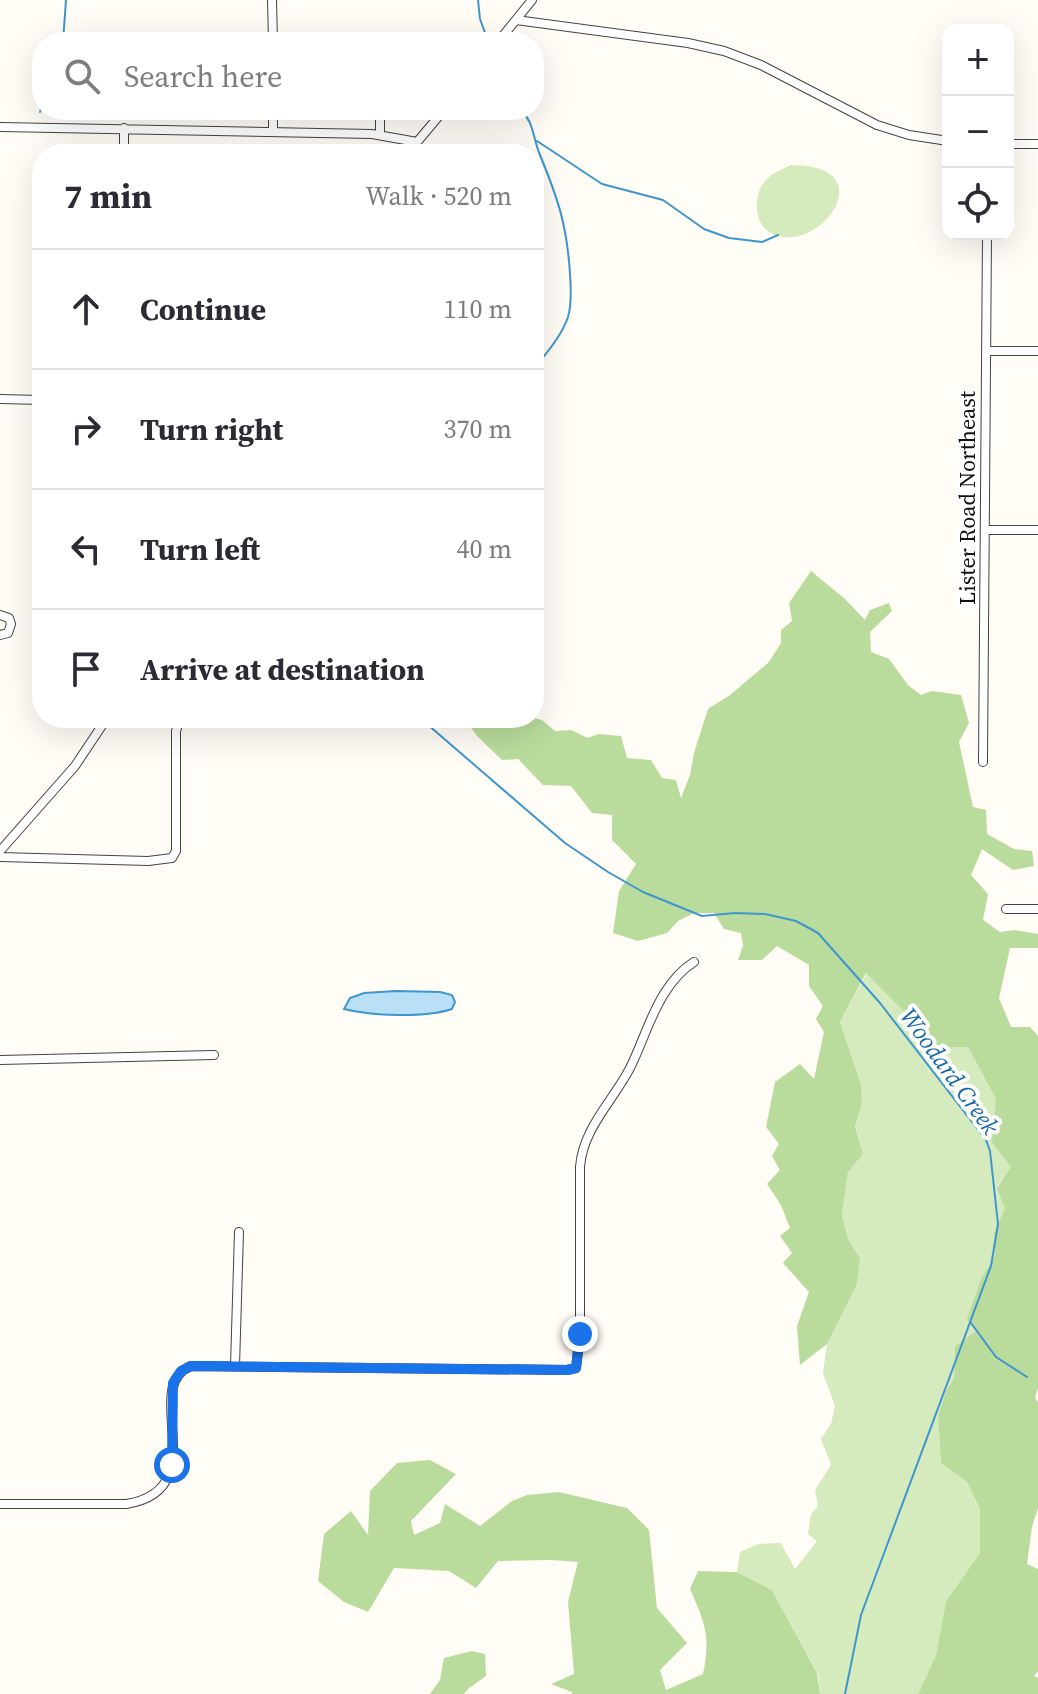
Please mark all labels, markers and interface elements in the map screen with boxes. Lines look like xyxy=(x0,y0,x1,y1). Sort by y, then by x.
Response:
map controls xyxy=(942,24,1014,240)
button: + xyxy=(942,24,1014,96)
search box xyxy=(32,32,544,120)
icon: search xyxy=(60,54,104,98)
text: Search here xyxy=(124,56,282,97)
button: − xyxy=(942,96,1014,168)
button: locate xyxy=(942,168,1014,240)
text: 7 min xyxy=(64,173,152,219)
text: Walk · 520 m xyxy=(365,178,512,214)
icon: ahead xyxy=(64,287,108,331)
text: Continue xyxy=(140,289,266,330)
text: 110 m xyxy=(444,291,512,327)
street label: Lister Road Northeast xyxy=(952,390,982,605)
icon: right xyxy=(64,407,108,451)
text: Turn right xyxy=(140,409,283,450)
text: 370 m xyxy=(444,411,512,447)
icon: left xyxy=(64,527,108,571)
text: Turn left xyxy=(140,529,260,570)
text: 40 m xyxy=(457,531,512,567)
icon: arrive xyxy=(64,647,108,691)
text: Arrive at destination xyxy=(140,649,425,690)
water label: Woodard Creek xyxy=(893,1001,1008,1142)
route end xyxy=(562,1316,598,1352)
route start xyxy=(154,1447,190,1483)

